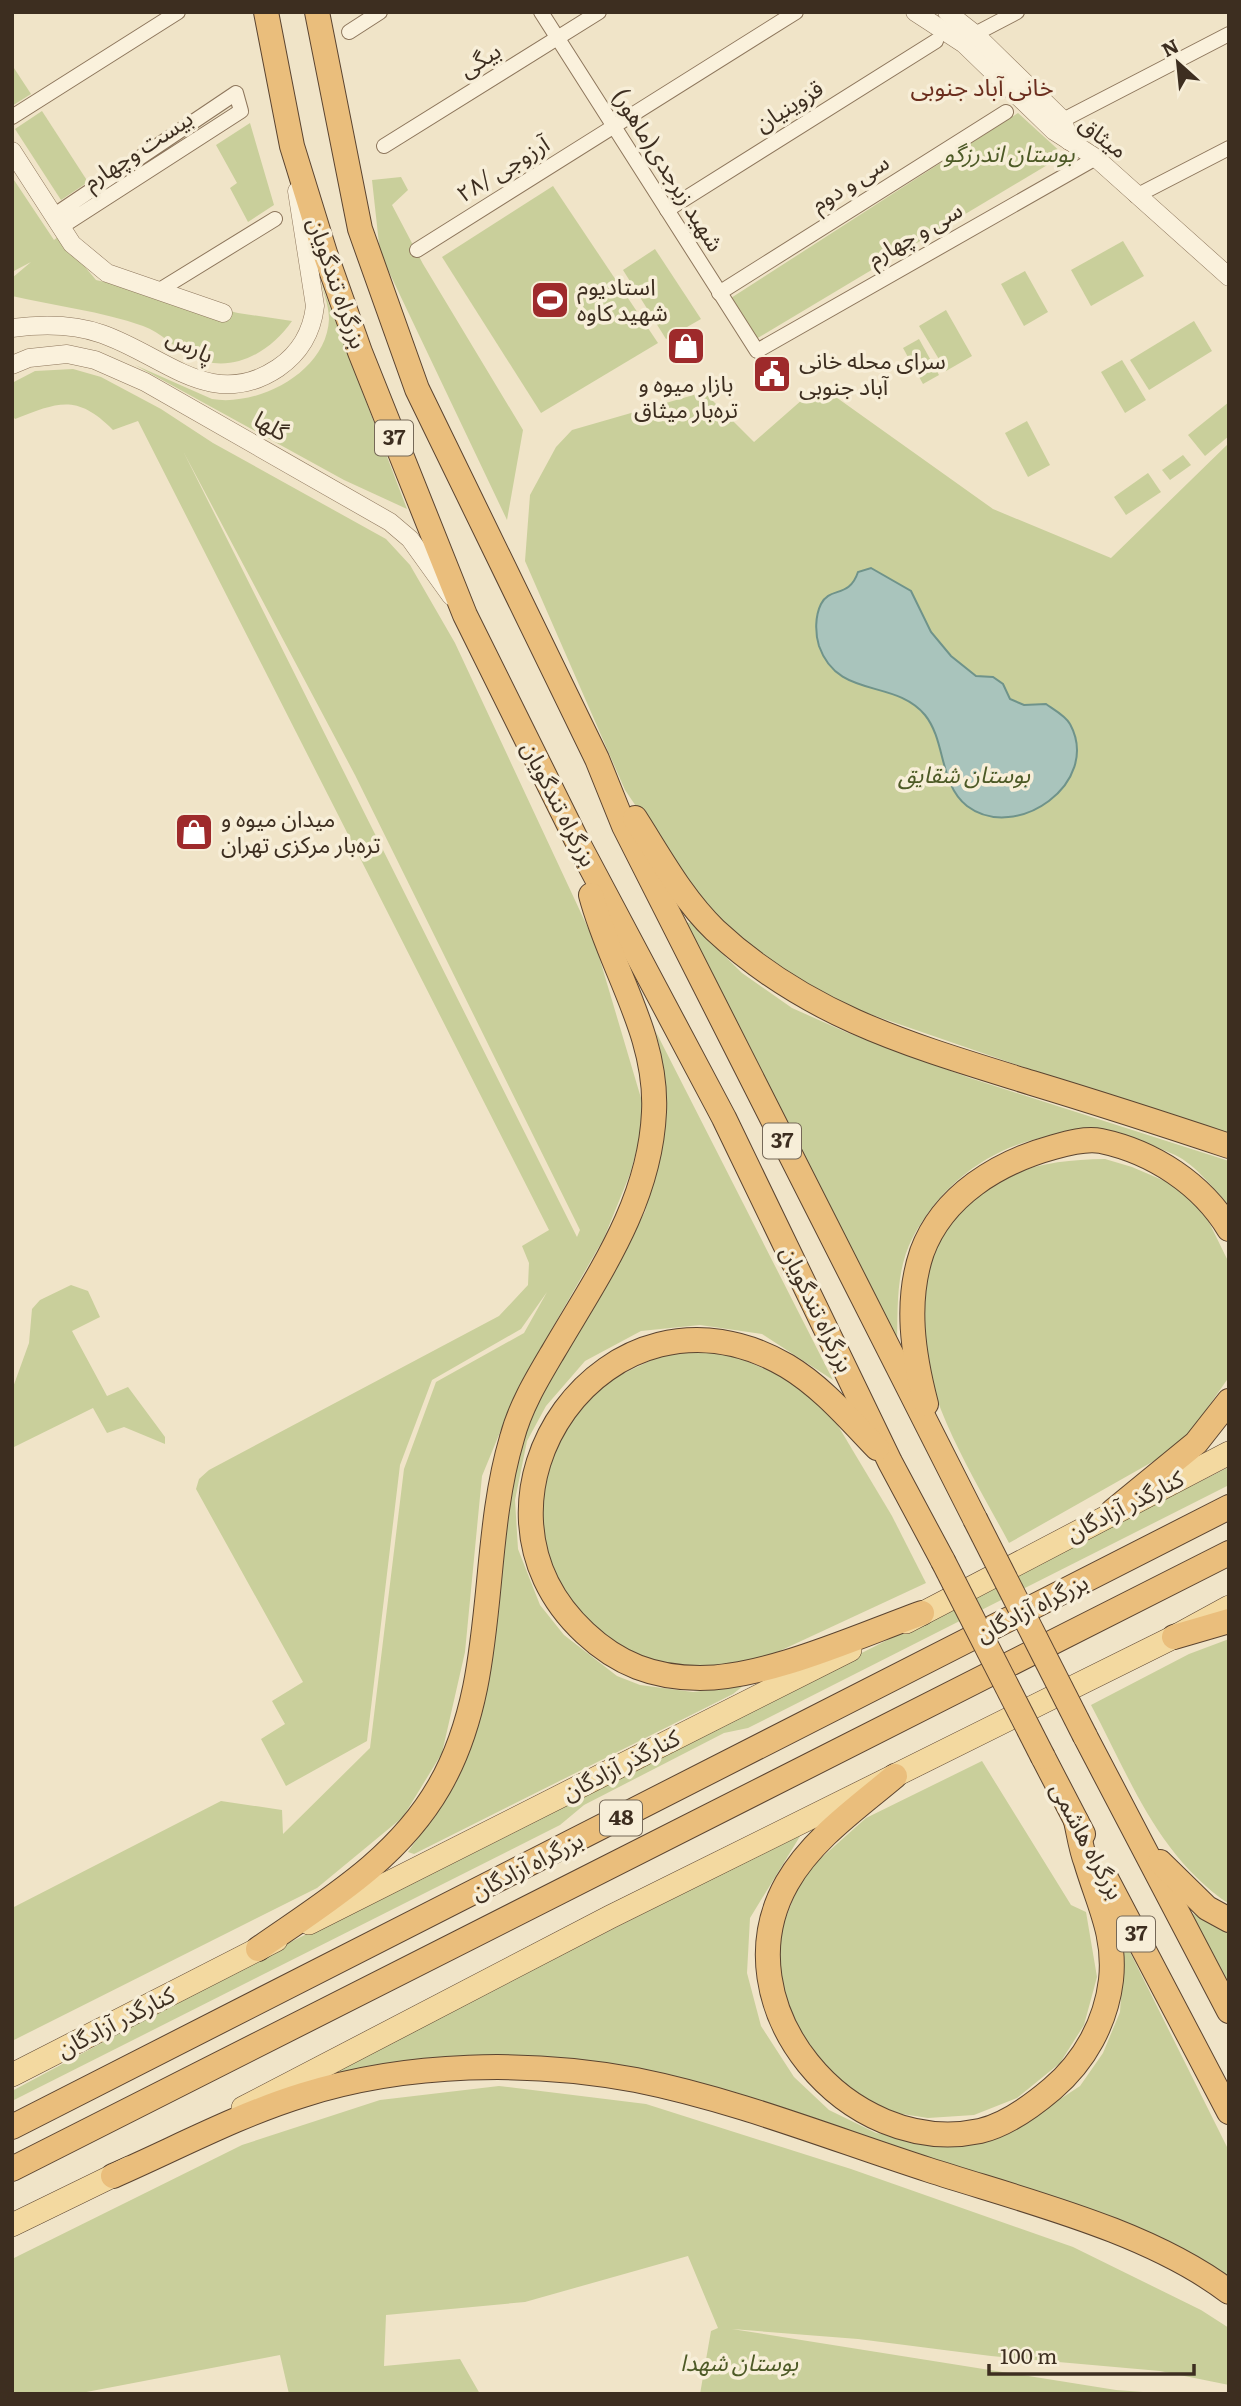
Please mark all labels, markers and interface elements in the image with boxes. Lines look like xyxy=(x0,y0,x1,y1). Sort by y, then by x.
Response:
north arrow xyxy=(1143,28,1213,98)
text: N xyxy=(1156,31,1183,63)
street label: بیگی xyxy=(452,32,506,84)
district label: خانی آباد جنوبی xyxy=(910,68,1054,103)
street label: قزوینیان xyxy=(747,70,829,139)
street label: شهید زبرجدی(ماهور) xyxy=(606,81,734,257)
street label: بیست وچهارم xyxy=(75,100,200,199)
street label: میثاق xyxy=(1073,106,1136,165)
street label: آرزوجی /۲۸ xyxy=(449,125,556,209)
park label: بوستان اندرزگو xyxy=(944,135,1075,169)
street label: سی و دوم xyxy=(803,144,896,221)
street label: سی و چهارم xyxy=(860,191,969,276)
street label: بزرگراه تندگویان xyxy=(301,212,377,353)
place label: استادیوم شهید کاوه xyxy=(577,268,668,328)
sports icon: استادیوم شهید کاوه xyxy=(529,279,571,321)
street label: پارس xyxy=(161,318,220,370)
shop icon: بازار میوه و تره‌بار میثاق xyxy=(665,325,707,367)
place label: سرای محله خانی آباد جنوبی xyxy=(799,342,946,402)
public building icon: سرای محله خانی آباد جنوبی xyxy=(751,353,793,395)
place label: بازار میوه و تره‌بار میثاق xyxy=(634,365,738,425)
street label: گلها xyxy=(248,401,296,448)
road number: 37 xyxy=(375,420,413,456)
street label: بزرگراه تندگویان xyxy=(515,734,607,872)
park label: بوستان شقایق xyxy=(898,756,1031,790)
place label: میدان میوه و تره‌بار مرکزی تهران xyxy=(221,800,381,860)
shop icon: میدان میوه و تره‌بار مرکزی تهران xyxy=(173,811,215,853)
road number: 37 xyxy=(763,1124,801,1158)
street label: بزرگراه تندگویان xyxy=(774,1239,864,1377)
street label: کنارگذر آزادگان xyxy=(1059,1460,1189,1548)
street label: بزرگراه آزادگان xyxy=(969,1563,1093,1649)
street label: کنارگذر آزادگان xyxy=(555,1719,685,1807)
street label: بزرگراه هاشمی xyxy=(1044,1775,1134,1905)
road number: 48 xyxy=(600,1800,642,1836)
street label: بزرگراه آزادگان xyxy=(464,1821,588,1907)
road number: 37 xyxy=(1117,1916,1155,1952)
street label: کنارگذر آزادگان xyxy=(50,1976,180,2064)
scale bar xyxy=(989,2332,1194,2376)
text: 100 m xyxy=(1000,2339,1057,2370)
park label: بوستان شهدا xyxy=(680,2344,799,2378)

